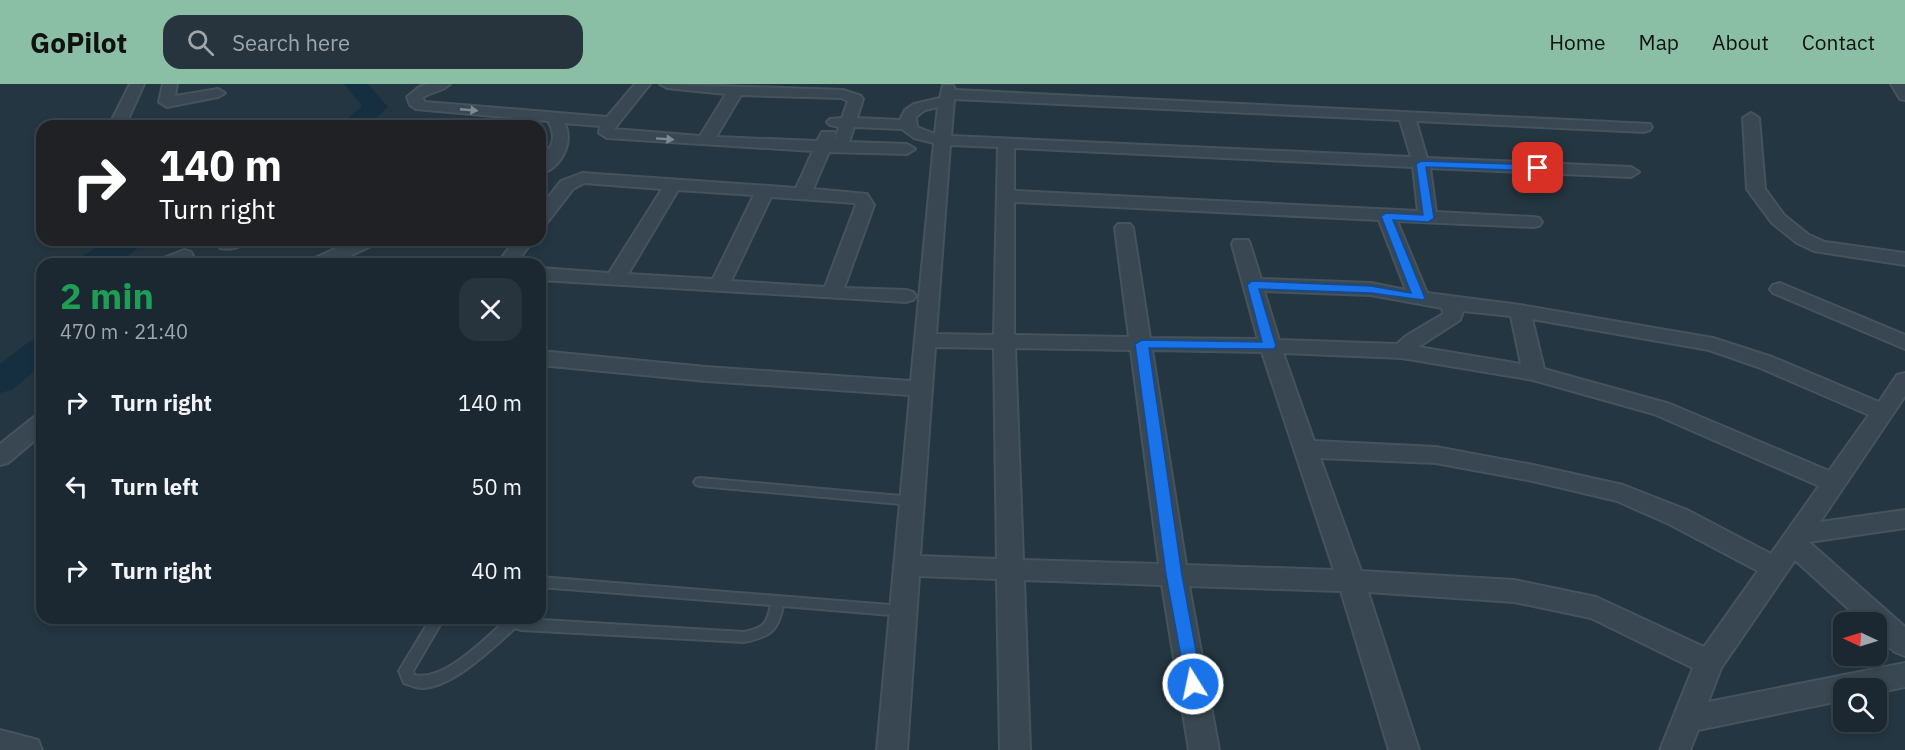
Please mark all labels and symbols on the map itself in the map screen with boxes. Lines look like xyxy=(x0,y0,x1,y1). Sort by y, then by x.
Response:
one-way arrow xyxy=(460,105,479,115)
one-way arrow xyxy=(656,134,675,143)
pin xyxy=(1512,142,1563,193)
north arrow xyxy=(1833,612,1887,666)
position arrow xyxy=(1161,652,1225,716)

